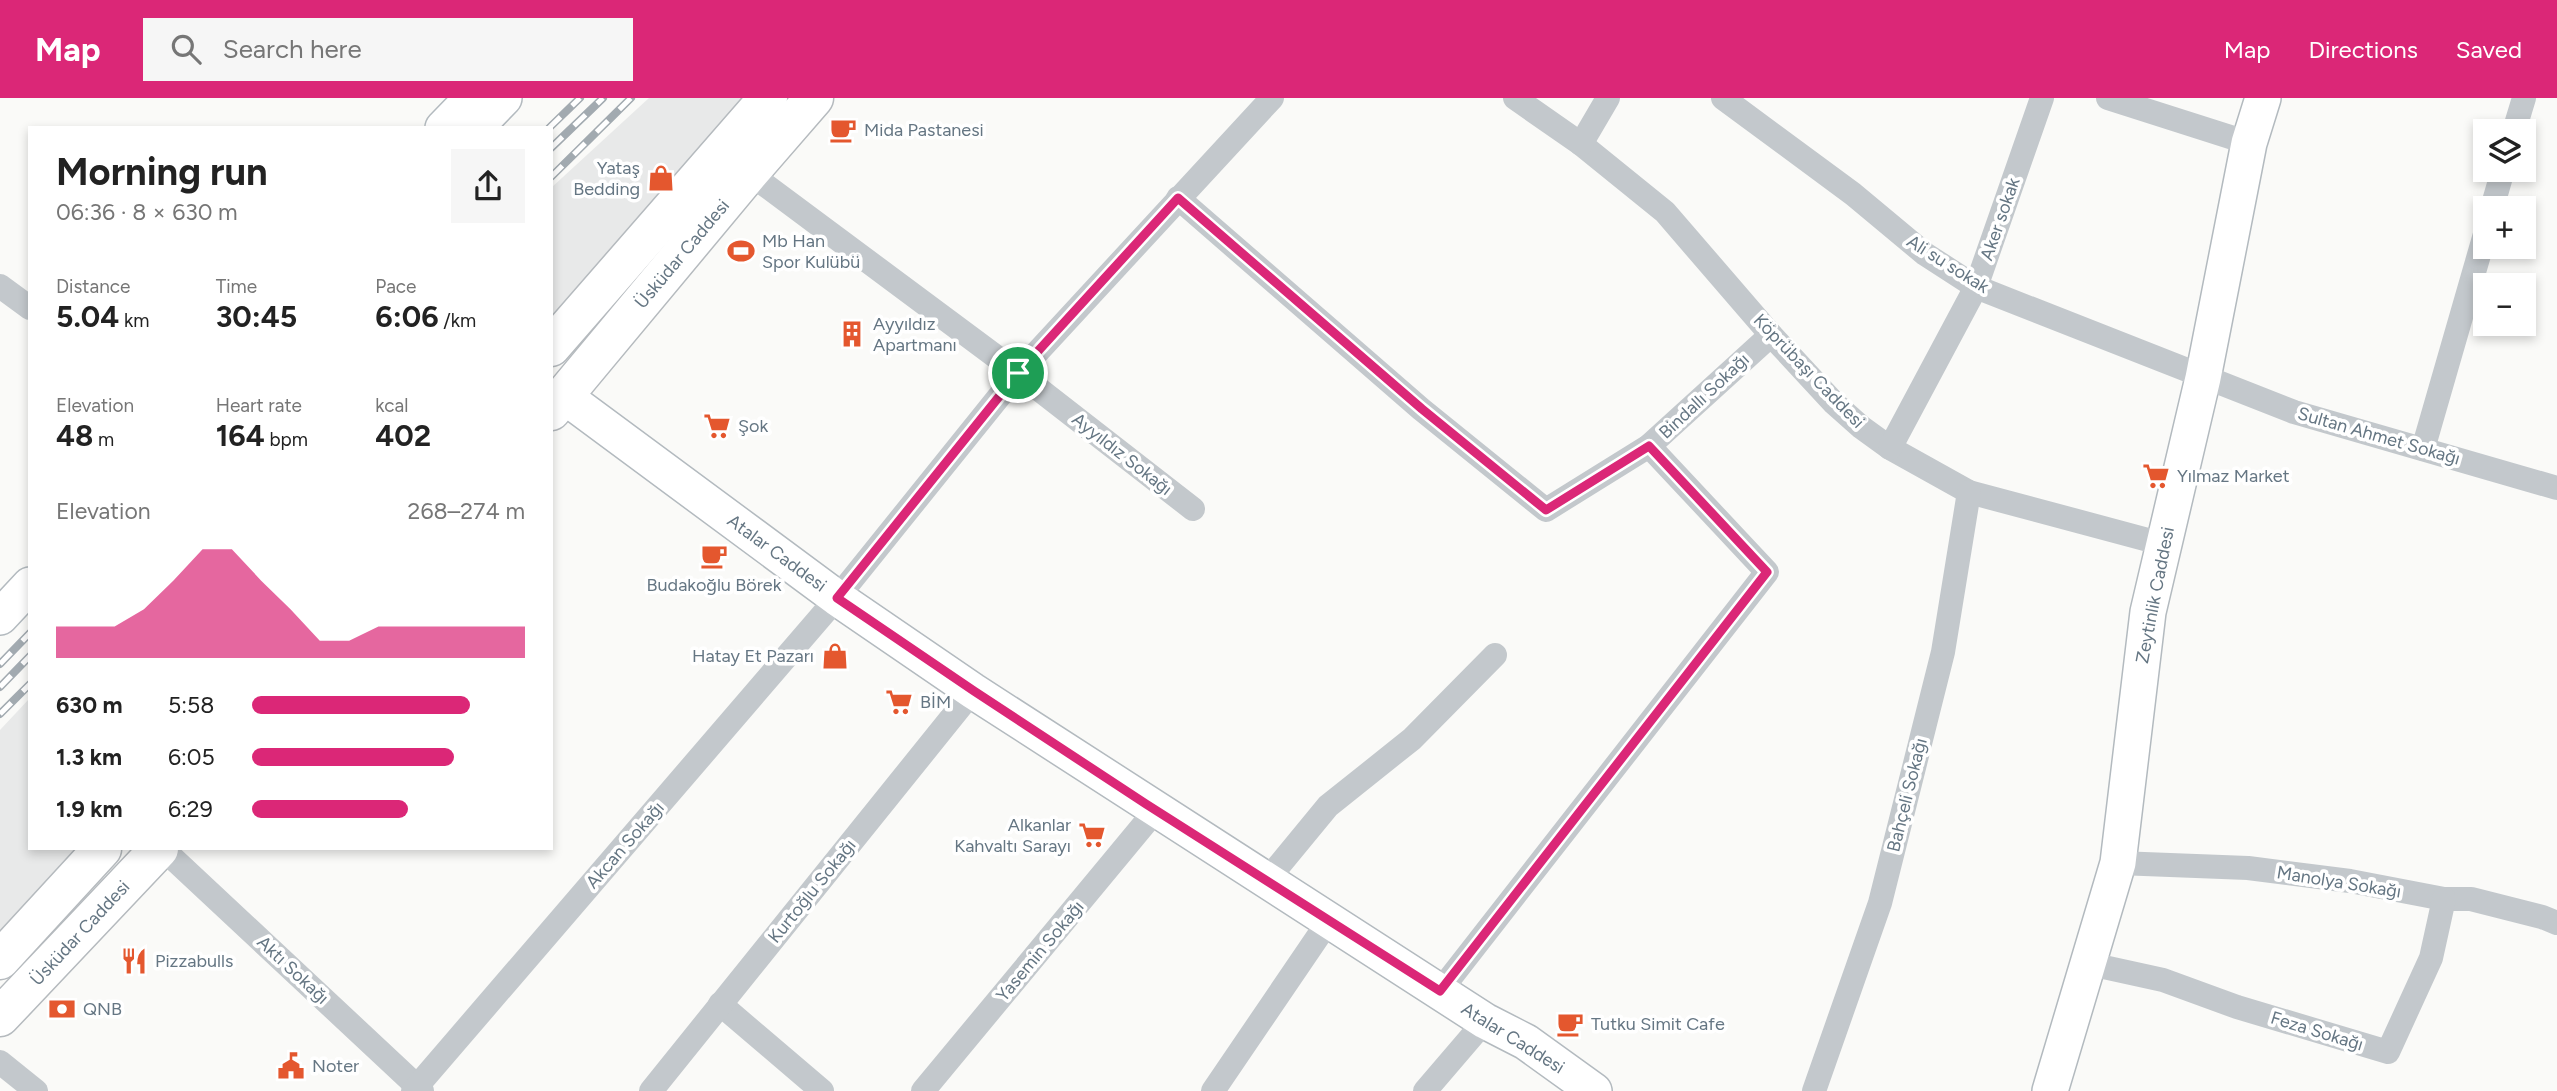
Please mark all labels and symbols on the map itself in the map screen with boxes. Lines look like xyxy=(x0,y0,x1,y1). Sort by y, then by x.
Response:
cafe icon: Mida Pastanesi xyxy=(828,115,858,145)
place label: Mida Pastanesi xyxy=(864,119,984,141)
place label: Yataş Bedding xyxy=(573,157,640,200)
shop icon: Yataş Bedding xyxy=(646,163,676,193)
street label: Aker sokak xyxy=(1976,174,2025,263)
street label: Üsküdar Caddesi xyxy=(630,195,734,313)
place label: Mb Han Spor Kulübü xyxy=(762,230,860,273)
street label: Ali su sokak xyxy=(1903,230,1993,298)
sports icon: Mb Han Spor Kulübü xyxy=(726,236,756,266)
street label: Köprübaşı Caddesi xyxy=(1749,309,1869,433)
place label: Ayyıldız Apartmanı xyxy=(873,313,957,356)
building icon: Ayyıldız Apartmanı xyxy=(837,319,867,349)
pin xyxy=(988,343,1048,403)
street label: Bindallı Sokağı xyxy=(1654,349,1754,443)
street label: Sultan Ahmet Sokağı xyxy=(2295,402,2463,470)
street label: Ayyıldız Sokağı xyxy=(1068,408,1176,500)
supermarket icon: Şok xyxy=(702,411,732,441)
place label: Şok xyxy=(738,415,768,437)
supermarket icon: Yılmaz Market xyxy=(2141,461,2171,491)
place label: Yılmaz Market xyxy=(2177,465,2290,487)
street label: Atalar Caddesi xyxy=(723,510,831,596)
street label: Zeytinlik Caddesi xyxy=(2131,525,2179,665)
cafe icon: Budakoğlu Börek xyxy=(699,541,729,571)
place label: Budakoğlu Börek xyxy=(647,574,782,596)
shop icon: Hatay Et Pazarı xyxy=(820,641,850,671)
place label: Hatay Et Pazarı xyxy=(692,645,814,667)
supermarket icon: BİM xyxy=(884,687,914,717)
place label: BİM xyxy=(920,691,951,713)
street label: Bahçeli Sokağı xyxy=(1882,736,1932,854)
street label: Akcan Sokağı xyxy=(581,797,669,893)
place label: Alkanlar Kahvaltı Sarayı xyxy=(954,814,1071,857)
supermarket icon: Alkanlar Kahvaltı Sarayı xyxy=(1077,820,1107,850)
street label: Kurtoğlu Sokağı xyxy=(763,835,861,947)
street label: Manolya Sokağı xyxy=(2275,861,2403,903)
street label: Üsküdar Caddesi xyxy=(26,876,134,990)
street label: Yasemin Sokağı xyxy=(991,896,1089,1006)
street label: Aktı Sokağı xyxy=(252,931,334,1009)
restaurant icon: Pizzabulls xyxy=(119,946,149,976)
place label: Pizzabulls xyxy=(155,950,233,972)
bank icon: QNB xyxy=(47,994,77,1024)
place label: QNB xyxy=(83,998,122,1020)
street label: Atalar Caddesi xyxy=(1457,998,1569,1078)
street label: Feza Sokağı xyxy=(2268,1006,2366,1056)
cafe icon: Tutku Simit Cafe xyxy=(1555,1009,1585,1039)
place label: Tutku Simit Cafe xyxy=(1591,1013,1725,1035)
public building icon: Noter xyxy=(276,1051,306,1081)
place label: Noter xyxy=(312,1055,359,1077)

